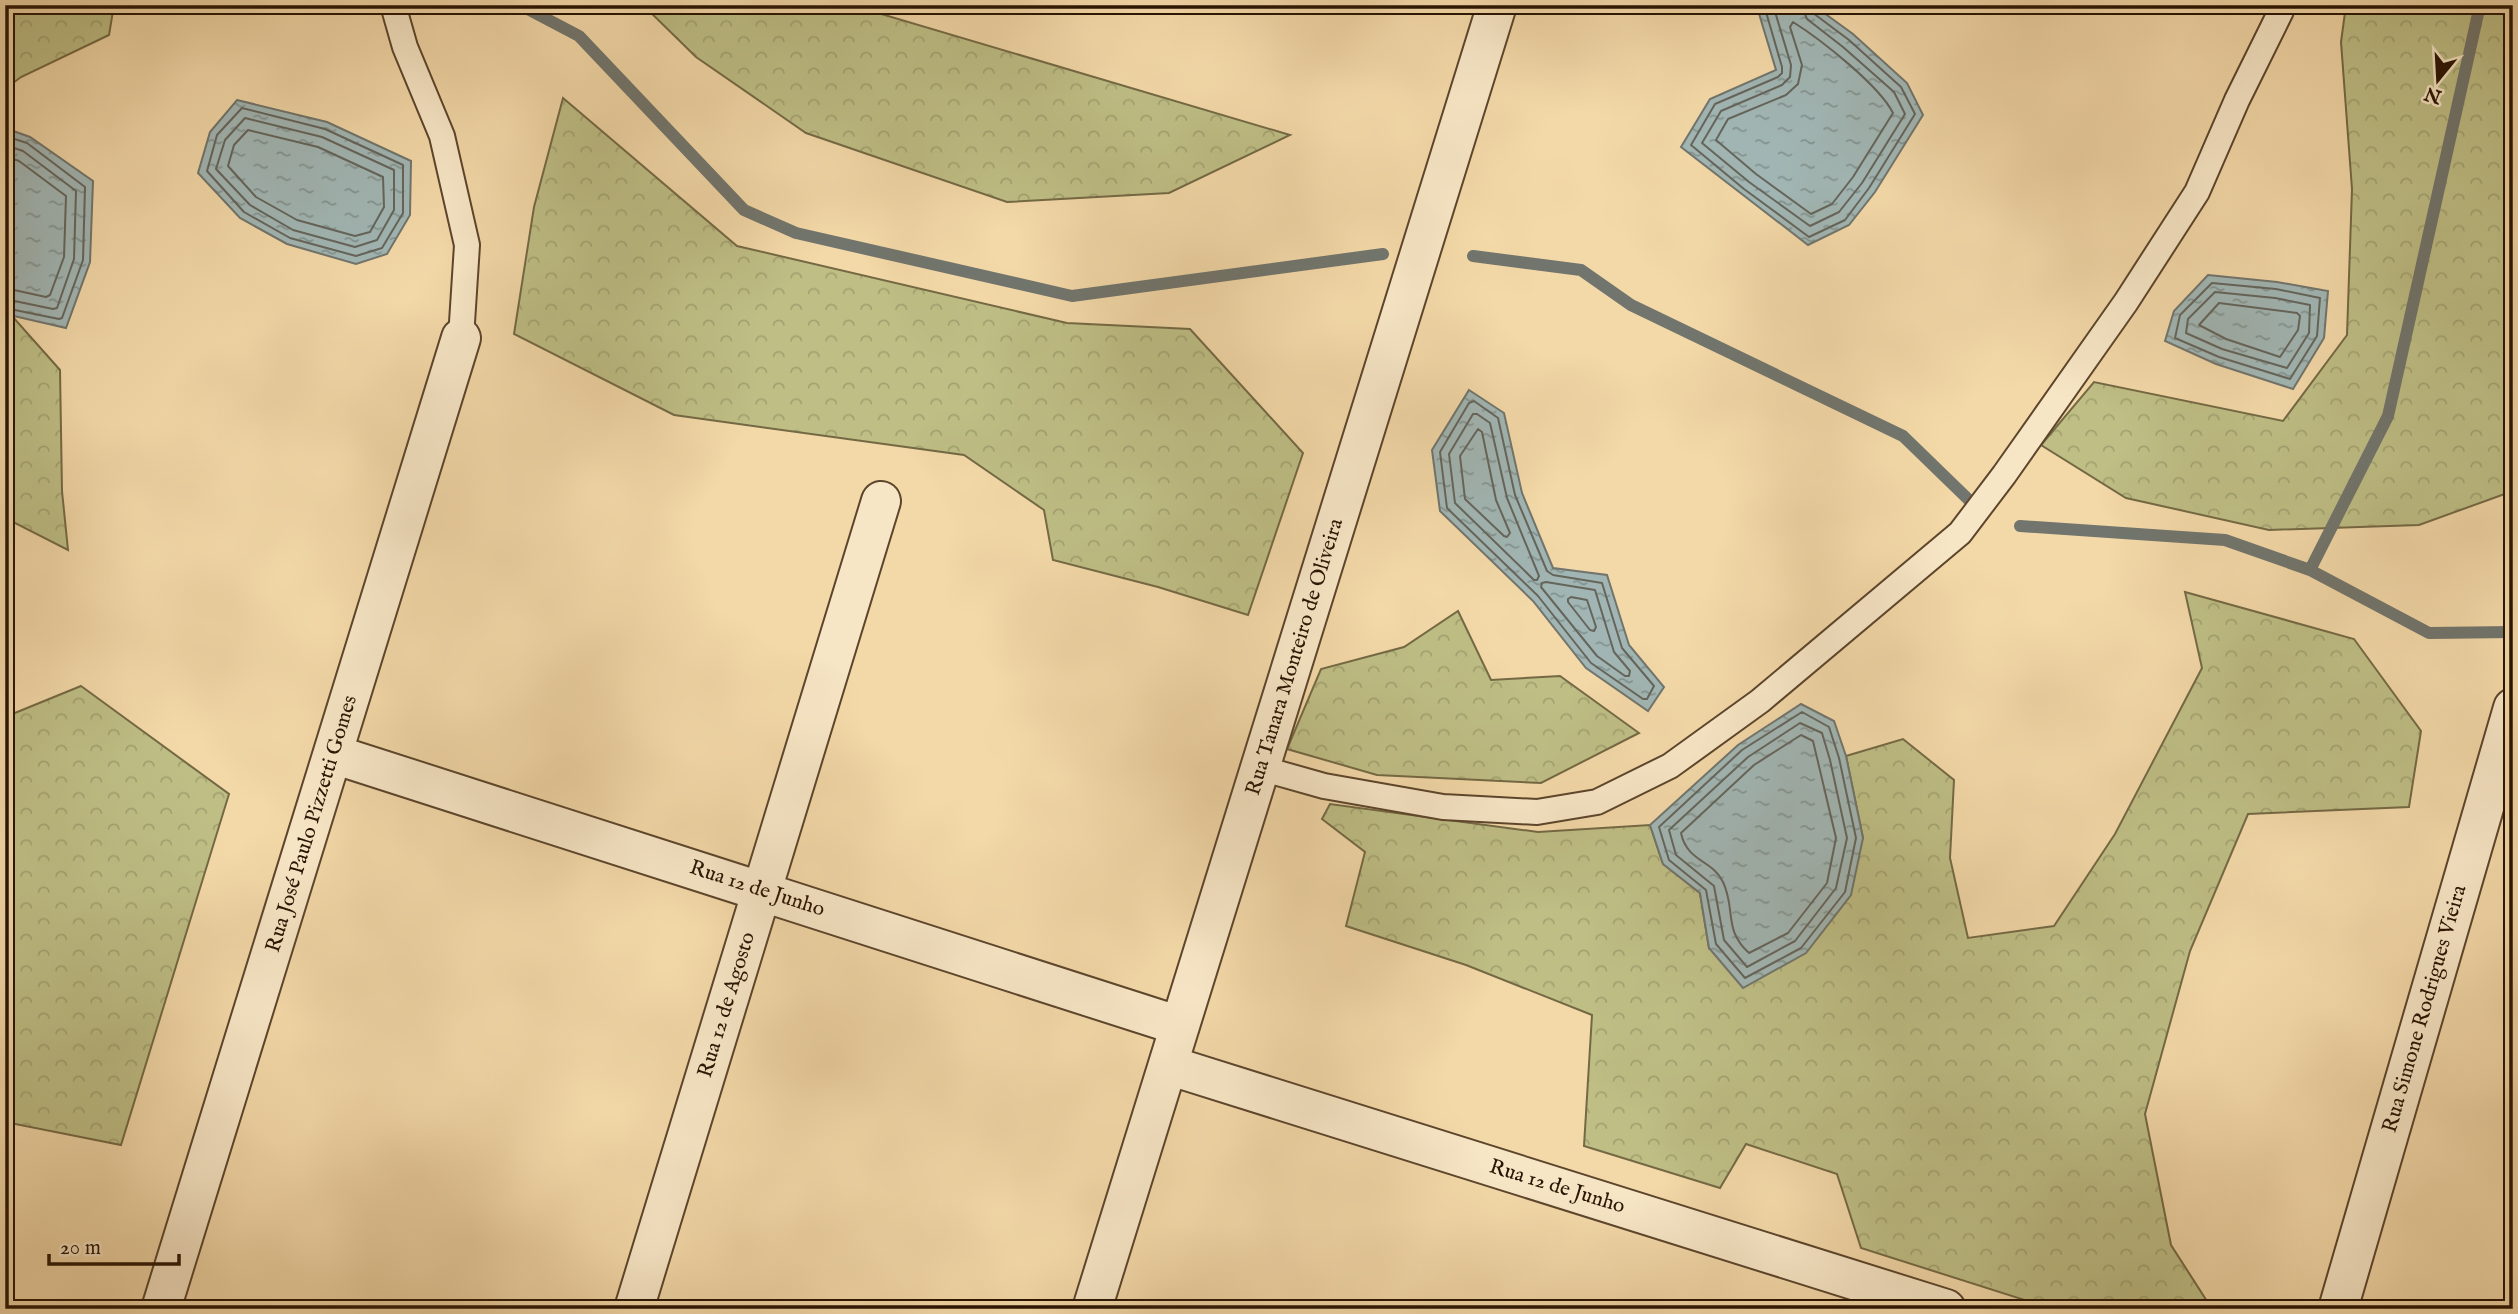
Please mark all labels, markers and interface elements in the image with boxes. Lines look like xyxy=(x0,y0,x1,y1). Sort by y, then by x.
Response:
north arrow xyxy=(2402,46,2472,116)
text: N xyxy=(2421,80,2446,109)
street label: Rua Tanara Monteiro de Oliveira xyxy=(1240,514,1350,799)
street label: Rua José Paulo Pizzetti Gomes xyxy=(260,692,364,956)
street label: Rua 12 de Junho xyxy=(686,854,828,924)
street label: Rua Simone Rodrigues Vieira xyxy=(2377,881,2474,1136)
street label: Rua 12 de Agosto xyxy=(692,929,762,1081)
street label: Rua 12 de Junho xyxy=(1486,1154,1628,1220)
scale bar xyxy=(49,1223,178,1267)
text: 20 m xyxy=(60,1235,101,1262)

